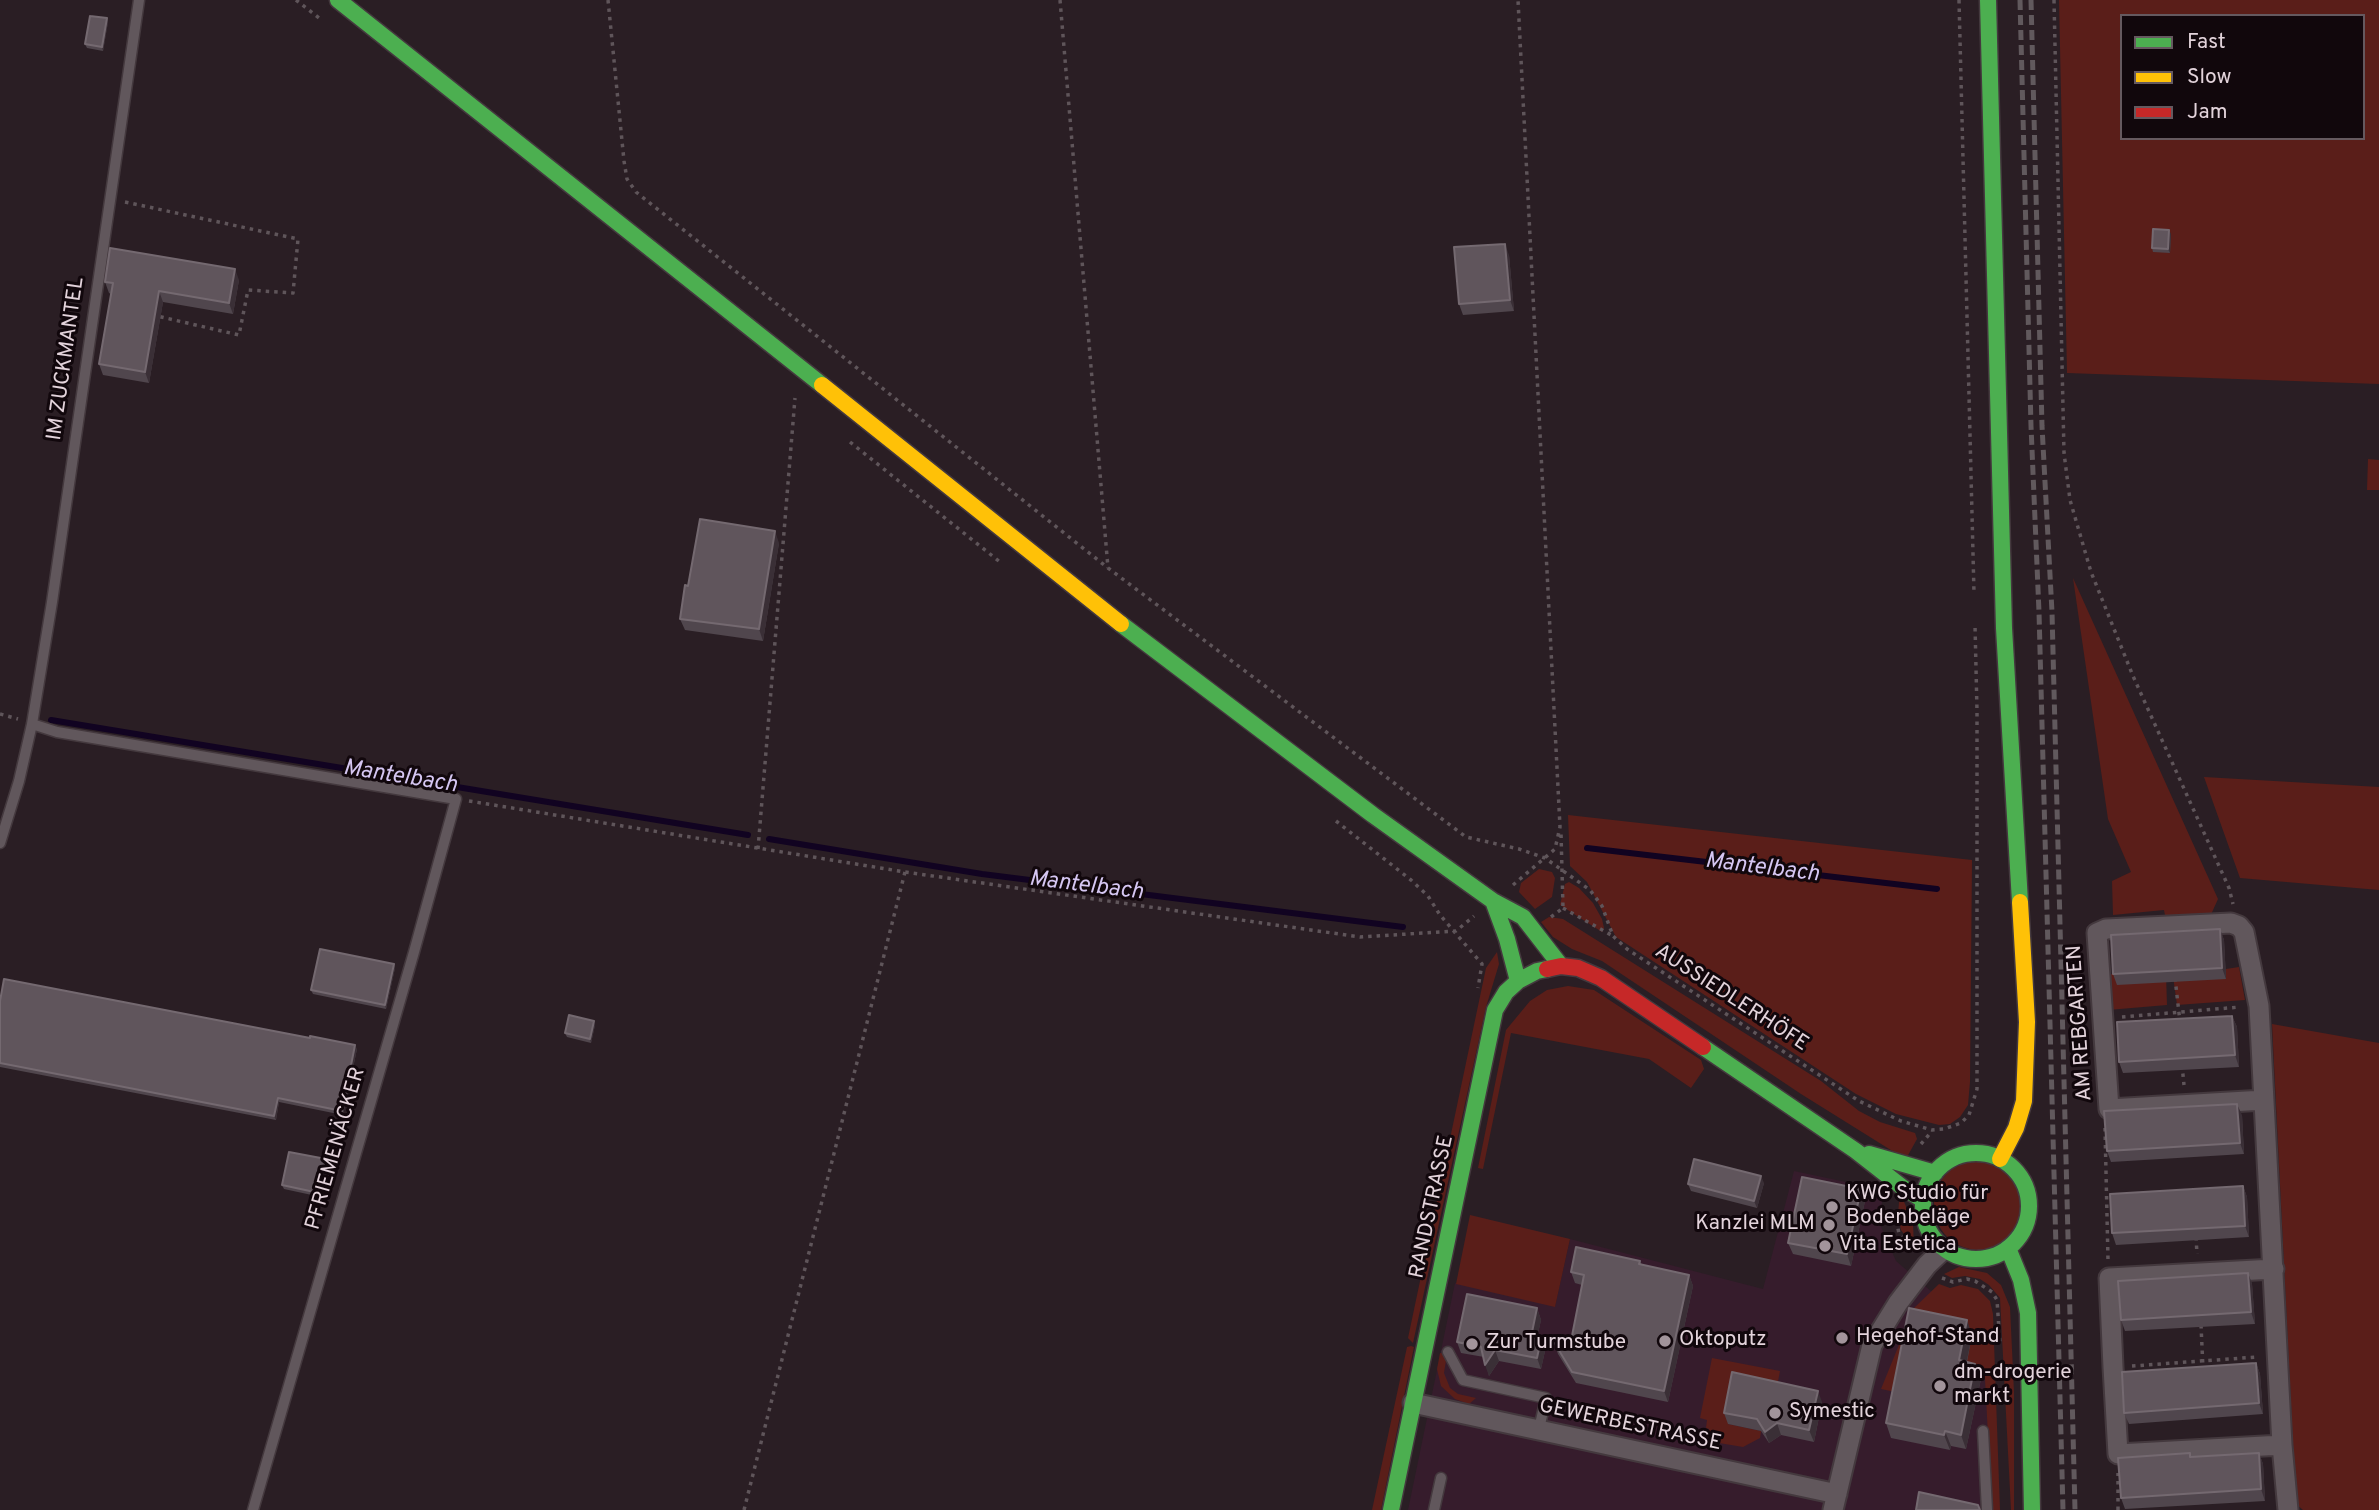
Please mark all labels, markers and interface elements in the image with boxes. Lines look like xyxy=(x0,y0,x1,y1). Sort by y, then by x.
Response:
legend xyxy=(2120,14,2365,140)
text: Fast xyxy=(2187,29,2226,56)
text: Slow xyxy=(2187,64,2232,91)
text: Jam xyxy=(2187,99,2228,126)
street label: IM ZUCKMANTEL xyxy=(43,276,91,442)
water label: Mantelbach xyxy=(341,755,459,801)
water label: Mantelbach xyxy=(1703,848,1821,890)
water label: Mantelbach xyxy=(1027,866,1145,908)
street label: AUSSIEDLERHÖFE xyxy=(1649,940,1813,1058)
street label: AM REBGARTEN xyxy=(2063,944,2099,1102)
street label: PFRIEMENÄCKER xyxy=(302,1065,372,1233)
street label: RANDSTRASSE xyxy=(1406,1133,1460,1281)
place label: KWG Studio für Bodenbeläge xyxy=(1846,1182,1988,1232)
marker: KWG Studio für Bodenbeläge xyxy=(1824,1199,1840,1215)
place label: Kanzlei MLM xyxy=(1695,1212,1815,1238)
marker: Kanzlei MLM xyxy=(1821,1217,1837,1233)
place label: Vita Estetica xyxy=(1839,1233,1957,1259)
marker: Vita Estetica xyxy=(1817,1238,1833,1254)
place label: Hegehof-Stand xyxy=(1856,1325,2000,1351)
place label: Oktoputz xyxy=(1679,1328,1767,1354)
marker: Hegehof-Stand xyxy=(1834,1330,1850,1346)
place label: Zur Turmstube xyxy=(1486,1331,1626,1357)
marker: Oktoputz xyxy=(1657,1333,1673,1349)
marker: Zur Turmstube xyxy=(1464,1336,1480,1352)
place label: dm-drogerie markt xyxy=(1954,1361,2072,1411)
marker: dm-drogerie markt xyxy=(1932,1378,1948,1394)
street label: GEWERBESTRASSE xyxy=(1536,1394,1724,1458)
place label: Symestic xyxy=(1789,1400,1875,1426)
marker: Symestic xyxy=(1767,1405,1783,1421)

